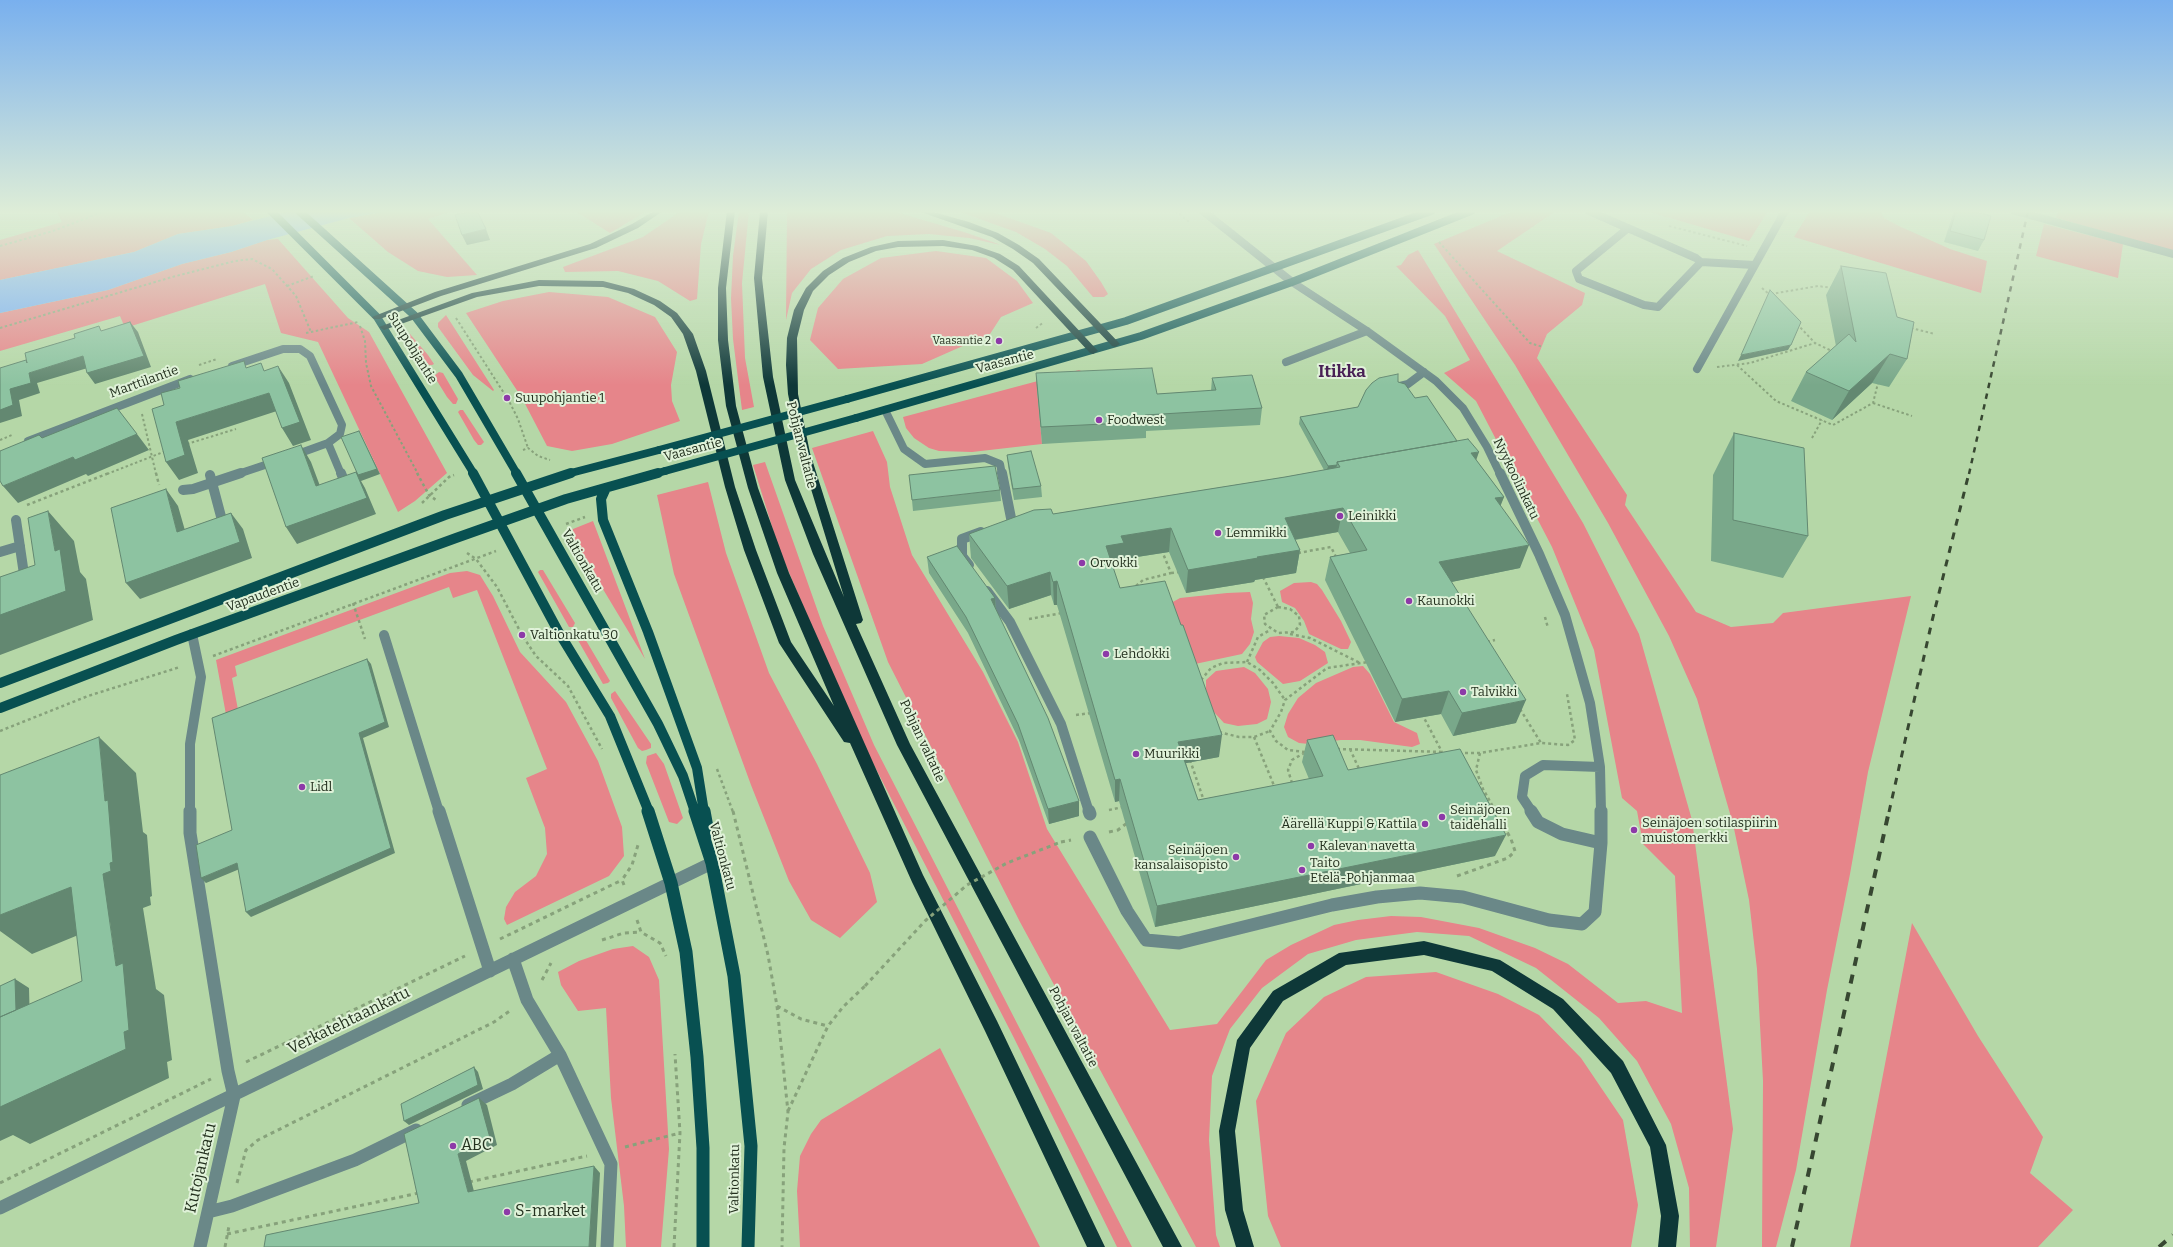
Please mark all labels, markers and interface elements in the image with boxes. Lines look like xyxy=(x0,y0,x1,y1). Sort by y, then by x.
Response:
street label: Suupohjantie xyxy=(384,309,440,387)
place label: Vaasantie 2 xyxy=(933,334,991,348)
marker: Vaasantie 2 xyxy=(994,336,1004,346)
street label: Vaasantie xyxy=(974,347,1036,377)
street label: Marttilantie xyxy=(107,362,181,402)
district label: Itikka xyxy=(1318,362,1366,382)
place label: Suupohjantie 1 xyxy=(515,390,604,406)
marker: Suupohjantie 1 xyxy=(502,393,512,403)
street label: Pohjan valtatie xyxy=(783,400,819,490)
place label: Foodwest xyxy=(1107,412,1164,428)
marker: Foodwest xyxy=(1094,415,1104,425)
street label: Vaasantie xyxy=(662,435,724,465)
street label: Nyykoolinkatu xyxy=(1490,436,1542,522)
place label: Leinikki xyxy=(1348,508,1396,524)
marker: Leinikki xyxy=(1335,511,1345,521)
place label: Lemmikki xyxy=(1226,525,1287,541)
street label: Valtionkatu xyxy=(558,527,606,595)
marker: Lemmikki xyxy=(1213,528,1223,538)
place label: Orvokki xyxy=(1090,555,1138,571)
marker: Orvokki xyxy=(1077,558,1087,568)
street label: Vapaudentie xyxy=(224,575,302,615)
place label: Kaunokki xyxy=(1417,593,1475,609)
marker: Kaunokki xyxy=(1404,596,1414,606)
place label: Valtionkatu 30 xyxy=(530,627,618,643)
marker: Valtionkatu 30 xyxy=(517,630,527,640)
place label: Lehdokki xyxy=(1114,646,1170,662)
marker: Lehdokki xyxy=(1101,649,1111,659)
place label: Talvikki xyxy=(1471,684,1517,700)
marker: Talvikki xyxy=(1458,687,1468,697)
street label: Pohjan valtatie xyxy=(896,697,948,785)
place label: Muurikki xyxy=(1144,746,1199,762)
marker: Muurikki xyxy=(1131,749,1141,759)
place label: Lidl xyxy=(310,779,332,795)
marker: Lidl xyxy=(297,782,307,792)
place label: Seinäjoen taidehalli xyxy=(1450,802,1510,833)
marker: Seinäjoen taidehalli xyxy=(1437,812,1447,822)
place label: Seinäjoen sotilaspiirin muistomerkki xyxy=(1642,815,1777,846)
place label: Äärellä Kuppi & Kattila xyxy=(1281,816,1417,832)
marker: Äärellä Kuppi & Kattila xyxy=(1420,819,1430,829)
street label: Valtionkatu xyxy=(705,820,739,892)
marker: Seinäjoen sotilaspiirin muistomerkki xyxy=(1629,825,1639,835)
place label: Kalevan navetta xyxy=(1319,838,1415,854)
marker: Kalevan navetta xyxy=(1306,841,1316,851)
place label: Seinäjoen kansalaisopisto xyxy=(1134,842,1228,873)
marker: Seinäjoen kansalaisopisto xyxy=(1231,852,1241,862)
place label: Taito Etelä-Pohjanmaa xyxy=(1310,855,1415,886)
marker: Taito Etelä-Pohjanmaa xyxy=(1297,865,1307,875)
street label: Verkatehtaankatu xyxy=(285,983,413,1059)
street label: Pohjan valtatie xyxy=(1045,984,1101,1070)
street label: Kutojankatu xyxy=(181,1121,221,1215)
place label: ABC xyxy=(461,1136,492,1156)
marker: ABC xyxy=(448,1141,458,1151)
street label: Valtionkatu xyxy=(727,1144,743,1214)
place label: S-market xyxy=(515,1202,586,1222)
marker: S-market xyxy=(502,1207,512,1217)

